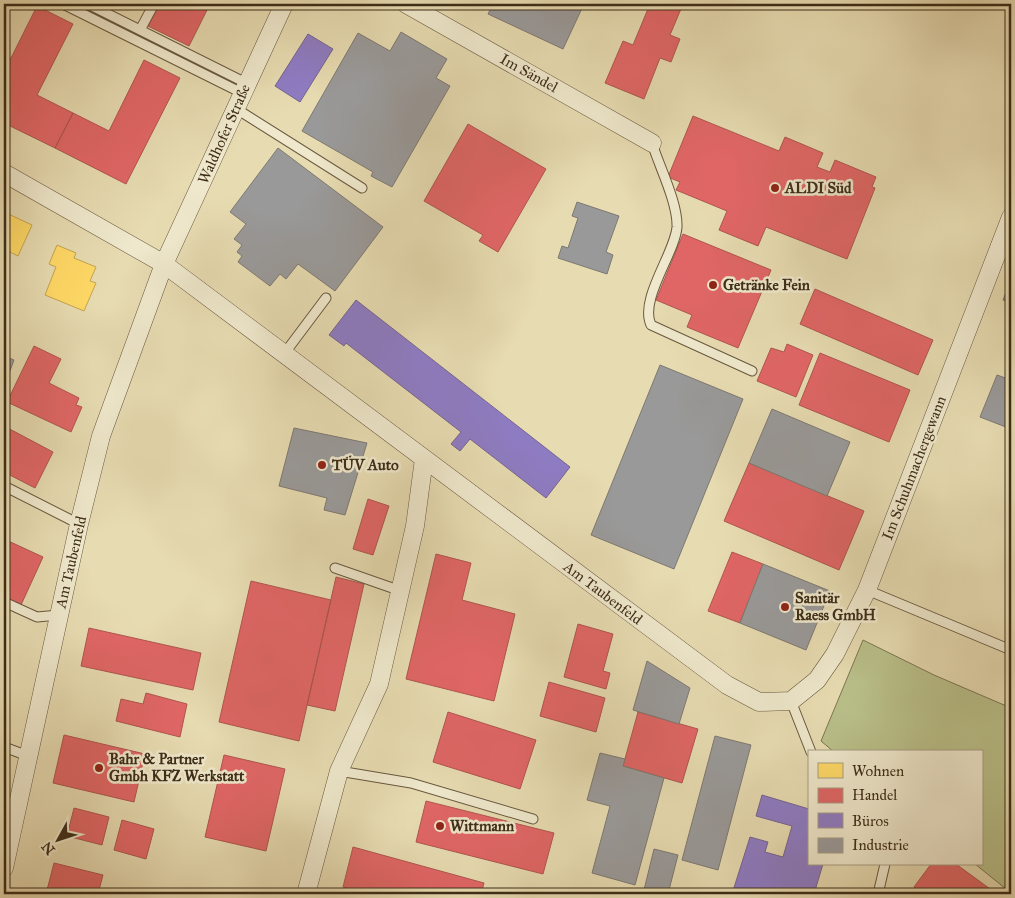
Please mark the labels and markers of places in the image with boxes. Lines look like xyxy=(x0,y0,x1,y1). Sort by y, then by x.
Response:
place label: ALDI Süd xyxy=(784,179,852,197)
marker: ALDI Süd xyxy=(769,182,781,194)
place label: Getränke Fein xyxy=(723,276,811,294)
marker: Getränke Fein xyxy=(707,279,719,291)
place label: TÜV Auto xyxy=(331,455,399,474)
marker: TÜV Auto xyxy=(316,459,328,471)
place label: Sanitär Raess GmbH xyxy=(795,589,876,624)
marker: Sanitär Raess GmbH xyxy=(779,601,791,613)
place label: Bahr & Partner Gmbh KFZ Werkstatt xyxy=(109,750,245,785)
marker: Bahr & Partner Gmbh KFZ Werkstatt xyxy=(93,762,105,774)
place label: Wittmann xyxy=(450,817,515,835)
marker: Wittmann xyxy=(434,820,446,832)

